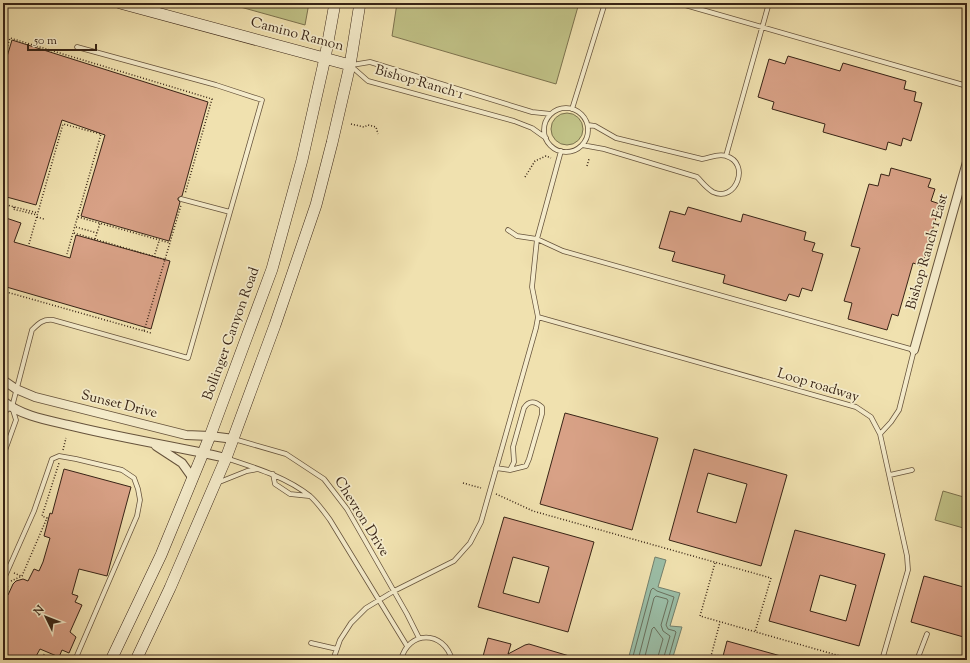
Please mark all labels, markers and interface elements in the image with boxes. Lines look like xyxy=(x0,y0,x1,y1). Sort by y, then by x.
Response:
street label: Camino Ramon xyxy=(248,13,346,57)
scale bar xyxy=(28,26,96,52)
text: 50 m xyxy=(33,32,57,50)
street label: Bishop Ranch 1 xyxy=(372,61,466,105)
street label: Bishop Ranch 1 East xyxy=(902,192,954,312)
street label: Bollinger Canyon Road xyxy=(199,265,265,403)
street label: Loop roadway xyxy=(774,364,862,408)
street label: Sunset Drive xyxy=(79,386,159,424)
street label: Chevron Drive xyxy=(328,473,394,561)
north arrow xyxy=(26,597,66,637)
text: N xyxy=(30,602,48,620)

